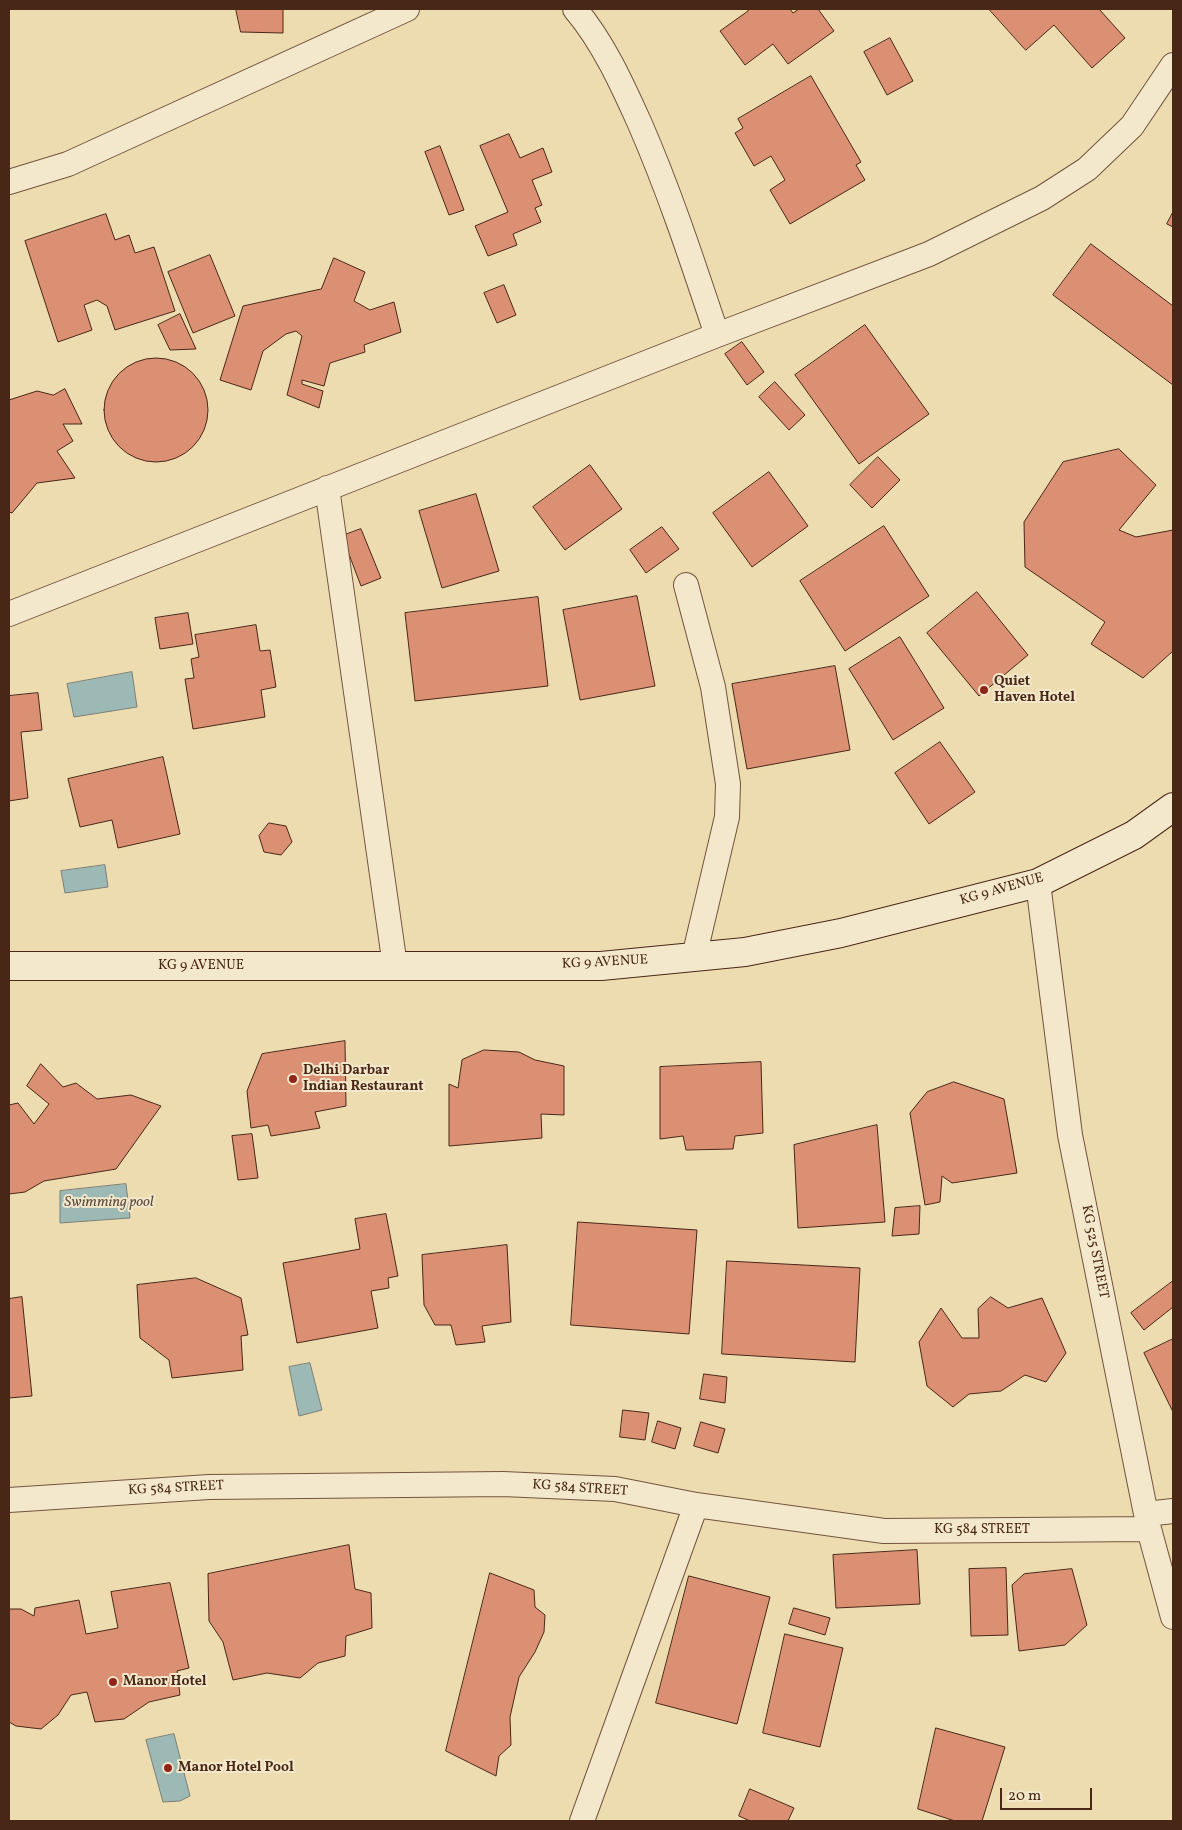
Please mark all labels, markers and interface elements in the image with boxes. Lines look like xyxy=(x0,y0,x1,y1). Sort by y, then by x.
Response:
place label: Quiet Haven Hotel xyxy=(994,674,1075,706)
marker: Quiet Haven Hotel xyxy=(978,684,990,696)
street label: KG 9 AVENUE xyxy=(958,870,1046,910)
street label: KG 9 AVENUE xyxy=(562,952,648,974)
street label: KG 9 AVENUE xyxy=(158,958,244,974)
place label: Delhi Darbar Indian Restaurant xyxy=(303,1063,424,1096)
marker: Delhi Darbar Indian Restaurant xyxy=(287,1073,299,1085)
water label: Swimming pool xyxy=(64,1194,154,1212)
street label: KG 525 STREET xyxy=(1077,1204,1111,1300)
street label: KG 584 STREET xyxy=(532,1477,628,1501)
street label: KG 584 STREET xyxy=(128,1478,224,1500)
street label: KG 584 STREET xyxy=(934,1522,1030,1538)
place label: Manor Hotel xyxy=(123,1674,207,1690)
marker: Manor Hotel xyxy=(107,1676,119,1688)
place label: Manor Hotel Pool xyxy=(178,1760,294,1776)
marker: Manor Hotel Pool xyxy=(162,1762,174,1774)
scale bar xyxy=(1002,1778,1094,1810)
text: 20 m xyxy=(1008,1786,1041,1807)

